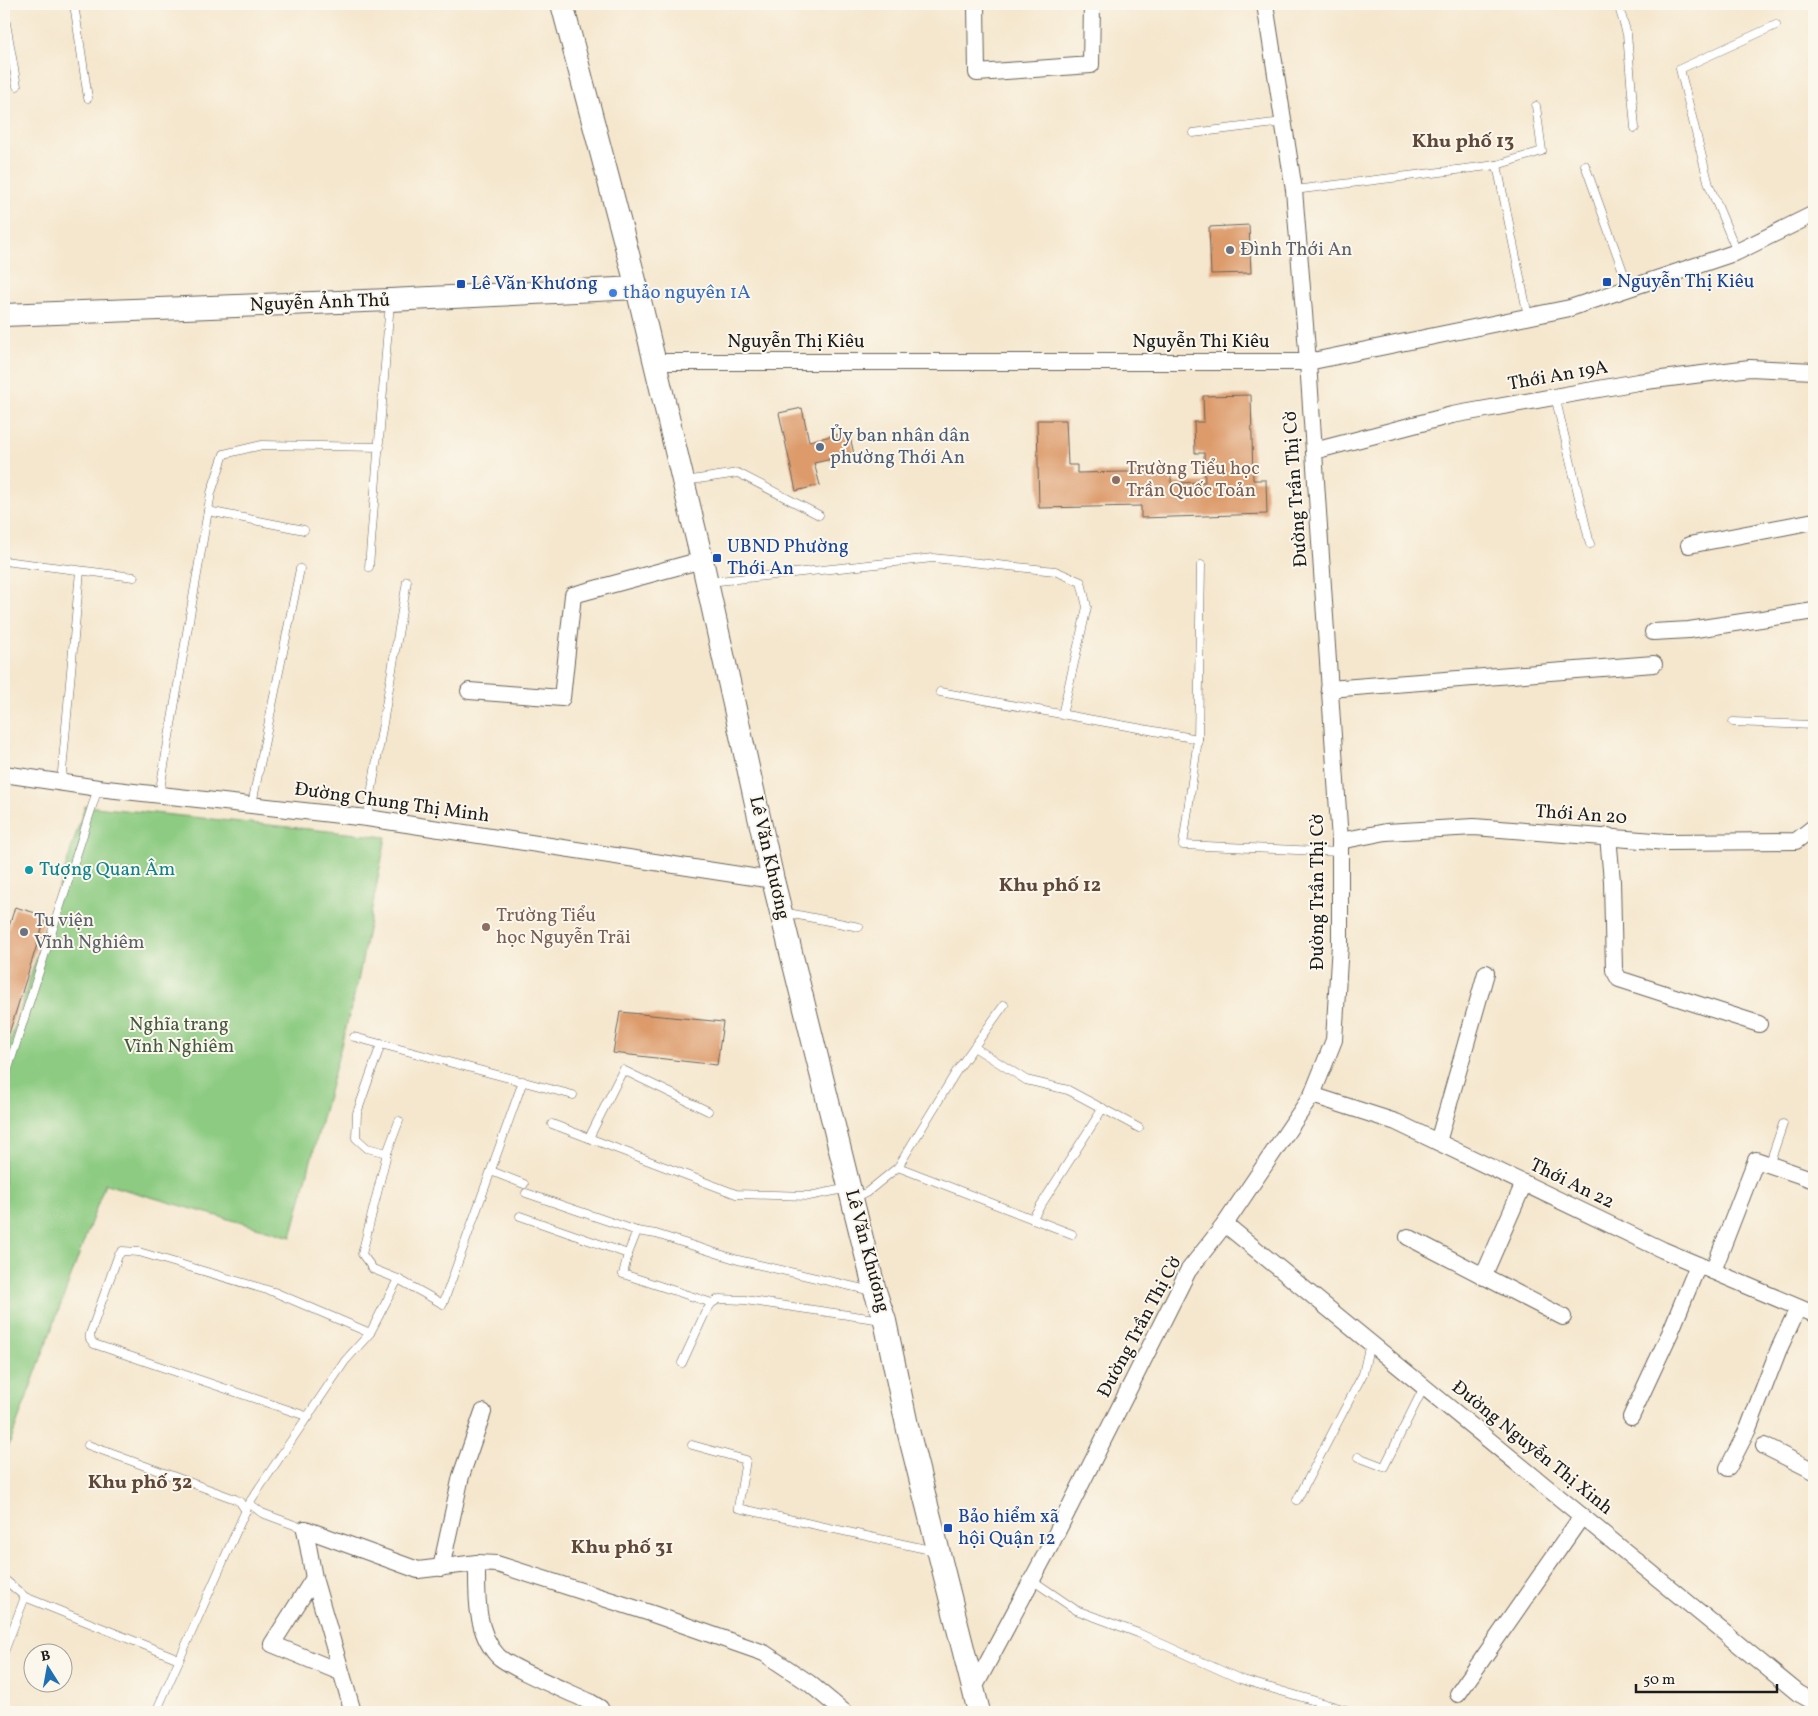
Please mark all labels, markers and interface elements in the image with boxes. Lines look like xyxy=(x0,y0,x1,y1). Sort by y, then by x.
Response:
district label: Khu phố 13 xyxy=(1412,128,1514,156)
place label: Đình Thới An xyxy=(1240,237,1352,263)
marker: Đình Thới An xyxy=(1224,244,1236,256)
place label: Nguyễn Thị Kiêu xyxy=(1617,269,1755,295)
place label: Lê Văn Khương xyxy=(471,271,598,297)
marker: Nguyễn Thị Kiêu xyxy=(1601,276,1613,288)
marker: Lê Văn Khương xyxy=(455,278,467,290)
place label: thảo nguyên 1A xyxy=(623,280,751,306)
marker: thảo nguyên 1A xyxy=(607,287,619,299)
street label: Nguyễn Ảnh Thủ xyxy=(249,288,391,318)
street label: Nguyễn Thị Kiêu xyxy=(727,329,865,355)
street label: Nguyễn Thị Kiêu xyxy=(1132,329,1270,355)
street label: Thới An 19A xyxy=(1506,354,1610,398)
street label: Đường Trần Thị Cờ xyxy=(1278,410,1314,568)
place label: Ủy ban nhân dân phường Thới An xyxy=(830,423,970,471)
marker: Ủy ban nhân dân phường Thới An xyxy=(814,441,826,453)
place label: Trường Tiểu học Trần Quốc Toản xyxy=(1126,456,1260,504)
marker: Trường Tiểu học Trần Quốc Toản xyxy=(1110,474,1122,486)
place label: UBND Phường Thới An xyxy=(727,534,849,582)
marker: UBND Phường Thới An xyxy=(711,552,723,564)
street label: Đường Chung Thị Minh xyxy=(293,776,491,830)
street label: Lê Văn Khương xyxy=(742,793,796,923)
street label: Thới An 20 xyxy=(1534,799,1628,831)
street label: Đường Trần Thị Cờ xyxy=(1305,814,1331,970)
place label: Tượng Quan Âm xyxy=(39,857,175,883)
marker: Tượng Quan Âm xyxy=(23,864,35,876)
district label: Khu phố 12 xyxy=(999,872,1101,900)
place label: Trường Tiểu học Nguyễn Trãi xyxy=(496,903,631,951)
place label: Tu viện Vĩnh Nghiêm xyxy=(34,908,145,956)
marker: Trường Tiểu học Nguyễn Trãi xyxy=(480,921,492,933)
marker: Tu viện Vĩnh Nghiêm xyxy=(18,926,30,938)
park label: Nghĩa trang Vĩnh Nghiêm xyxy=(124,1012,234,1060)
street label: Thới An 22 xyxy=(1525,1152,1619,1216)
street label: Lê Văn Khương xyxy=(838,1186,896,1316)
street label: Đường Trần Thị Cờ xyxy=(1092,1252,1188,1402)
street label: Đường Nguyễn Thị Xinh xyxy=(1446,1375,1618,1521)
district label: Khu phố 32 xyxy=(88,1469,192,1497)
place label: Bảo hiểm xã hội Quận 12 xyxy=(958,1504,1059,1552)
marker: Bảo hiểm xã hội Quận 12 xyxy=(942,1522,954,1534)
district label: Khu phố 31 xyxy=(571,1534,673,1562)
north arrow xyxy=(22,1644,72,1694)
text: B xyxy=(39,1646,52,1667)
scale bar xyxy=(1636,1661,1777,1693)
text: 50 m xyxy=(1643,1670,1675,1691)

